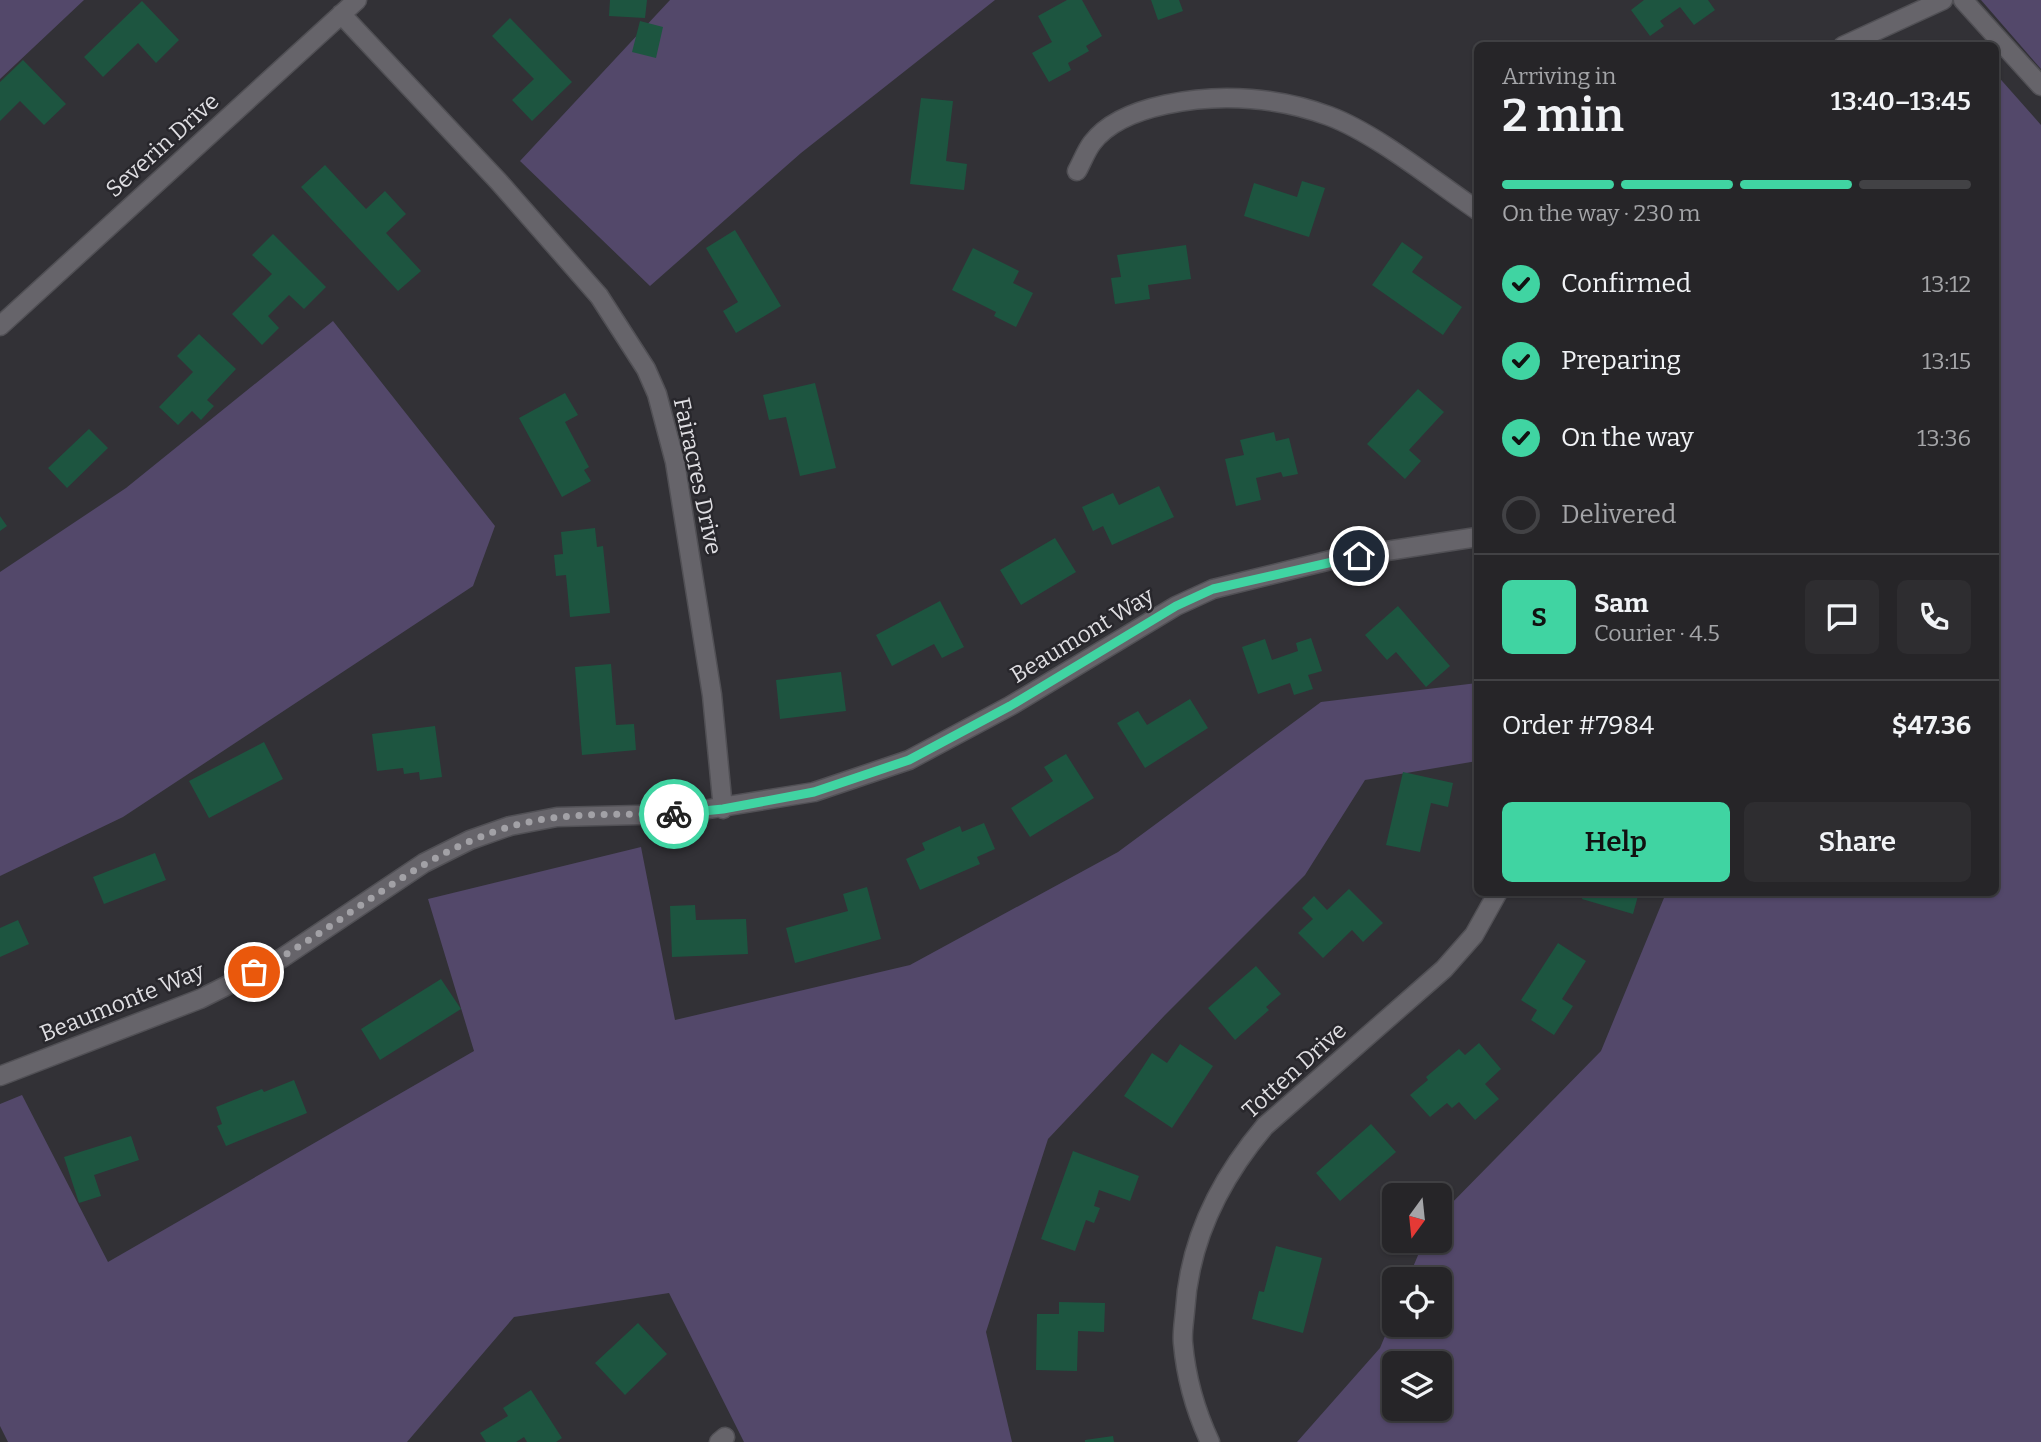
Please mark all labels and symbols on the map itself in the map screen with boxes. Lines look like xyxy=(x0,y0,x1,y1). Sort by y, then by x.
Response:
street label: Severin Drive xyxy=(100,87,224,203)
street label: Fairacres Drive xyxy=(668,395,728,557)
pin xyxy=(1329,526,1389,586)
street label: Beaumont Way xyxy=(1005,581,1159,689)
courier xyxy=(639,779,709,849)
pin xyxy=(224,942,284,1002)
street label: Beaumonte Way xyxy=(36,956,209,1048)
street label: Totten Drive xyxy=(1236,1016,1352,1124)
north arrow xyxy=(1382,1183,1452,1253)

